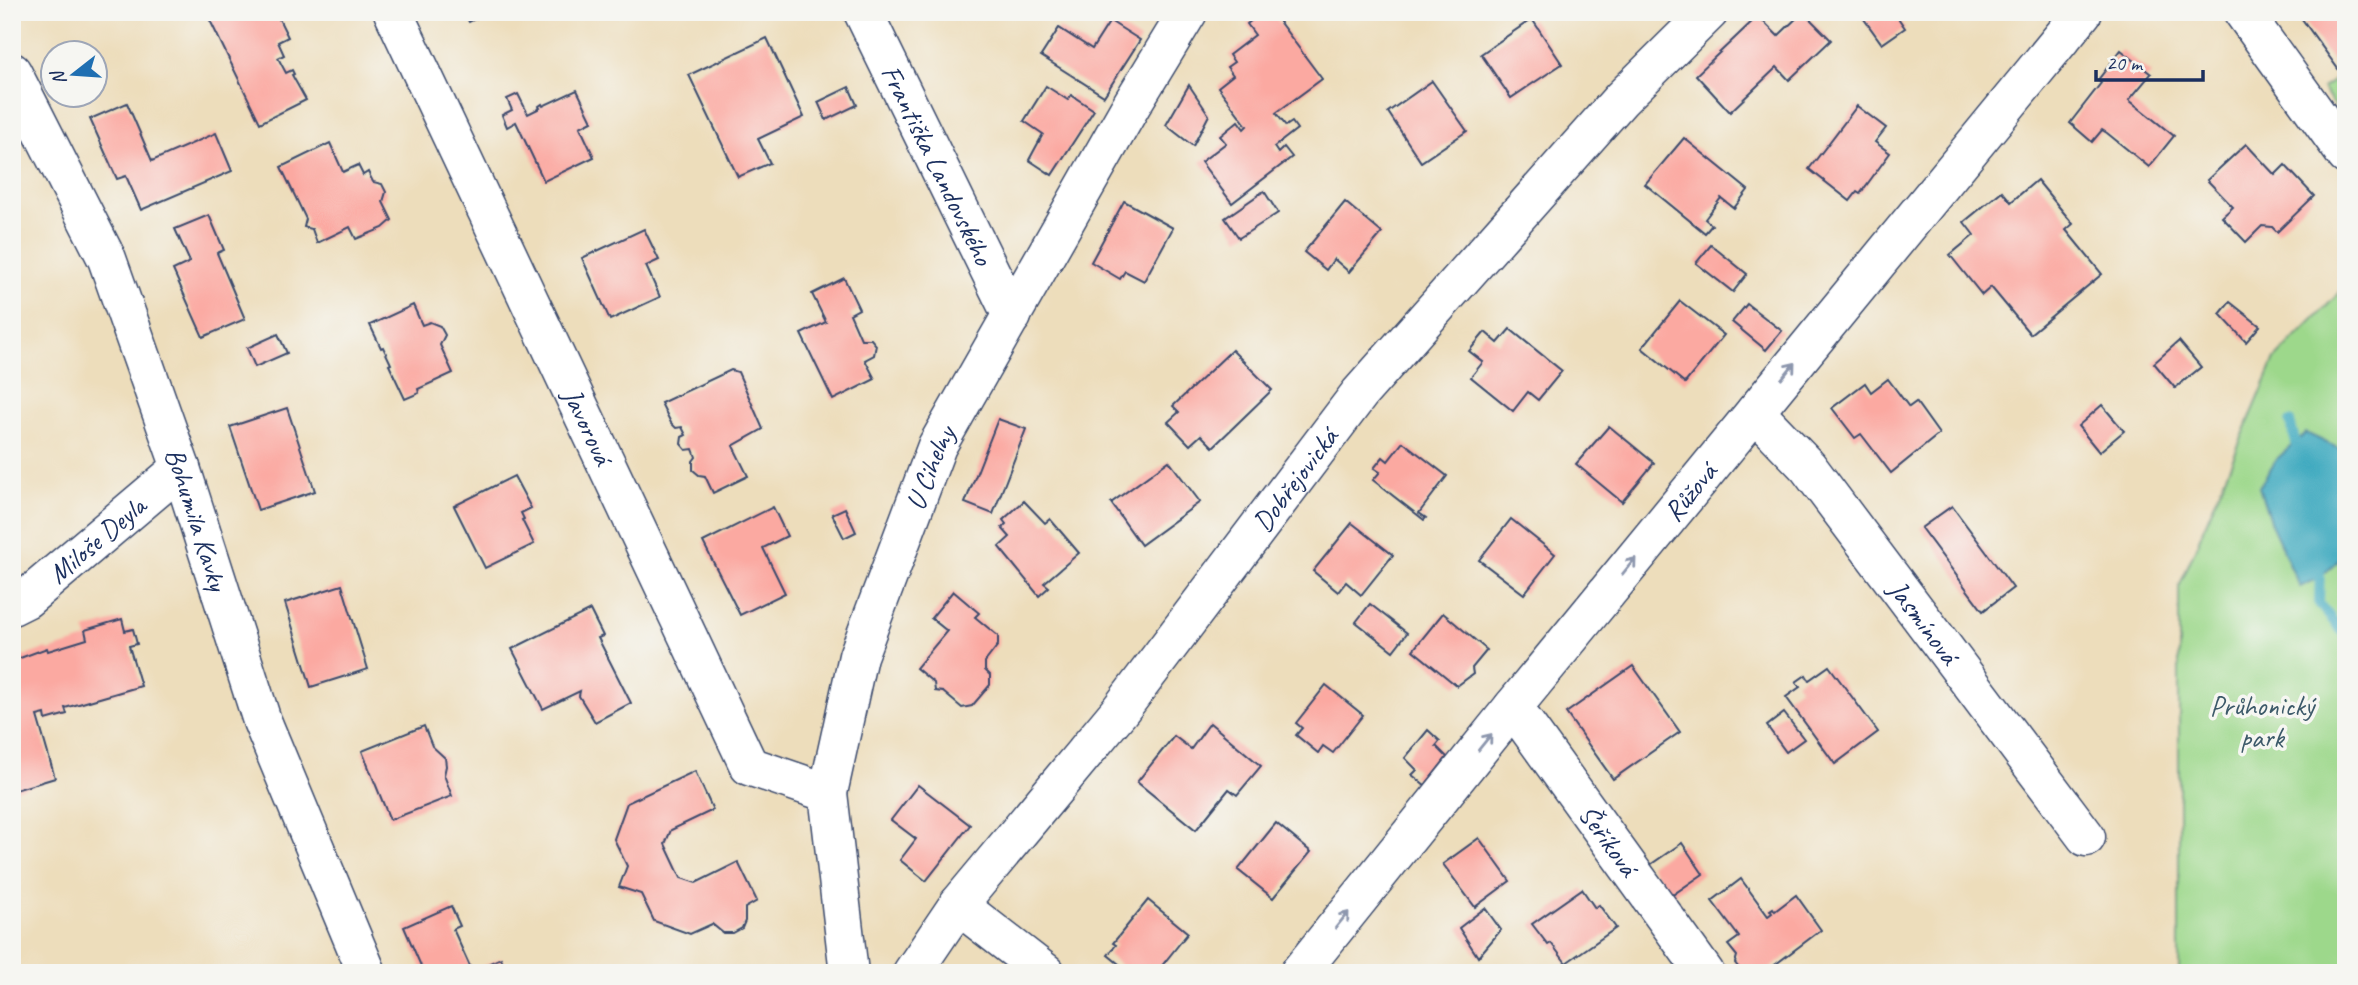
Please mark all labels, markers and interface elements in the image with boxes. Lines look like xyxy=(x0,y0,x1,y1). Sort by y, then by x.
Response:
north arrow xyxy=(38,38,108,108)
scale bar xyxy=(2096,38,2202,82)
text: 20 m xyxy=(2106,50,2144,76)
street label: Františka Landovského xyxy=(874,59,1002,273)
text: N xyxy=(45,66,72,88)
one-way arrow xyxy=(1781,363,1796,381)
street label: Javorová xyxy=(554,381,622,473)
street label: U Cihelny xyxy=(898,417,964,515)
street label: Dobřejovická xyxy=(1245,419,1347,538)
street label: Bohumila Kavky xyxy=(157,443,237,597)
street label: Růžová xyxy=(1656,453,1726,528)
street label: Miloše Deyla xyxy=(41,487,155,591)
one-way arrow xyxy=(1621,558,1636,576)
street label: Jasmínová xyxy=(1880,571,1969,673)
park label: Průhonický park xyxy=(2210,688,2318,755)
one-way arrow xyxy=(1477,734,1492,752)
street label: Šeříková xyxy=(1571,798,1648,885)
one-way arrow xyxy=(1335,911,1350,929)

